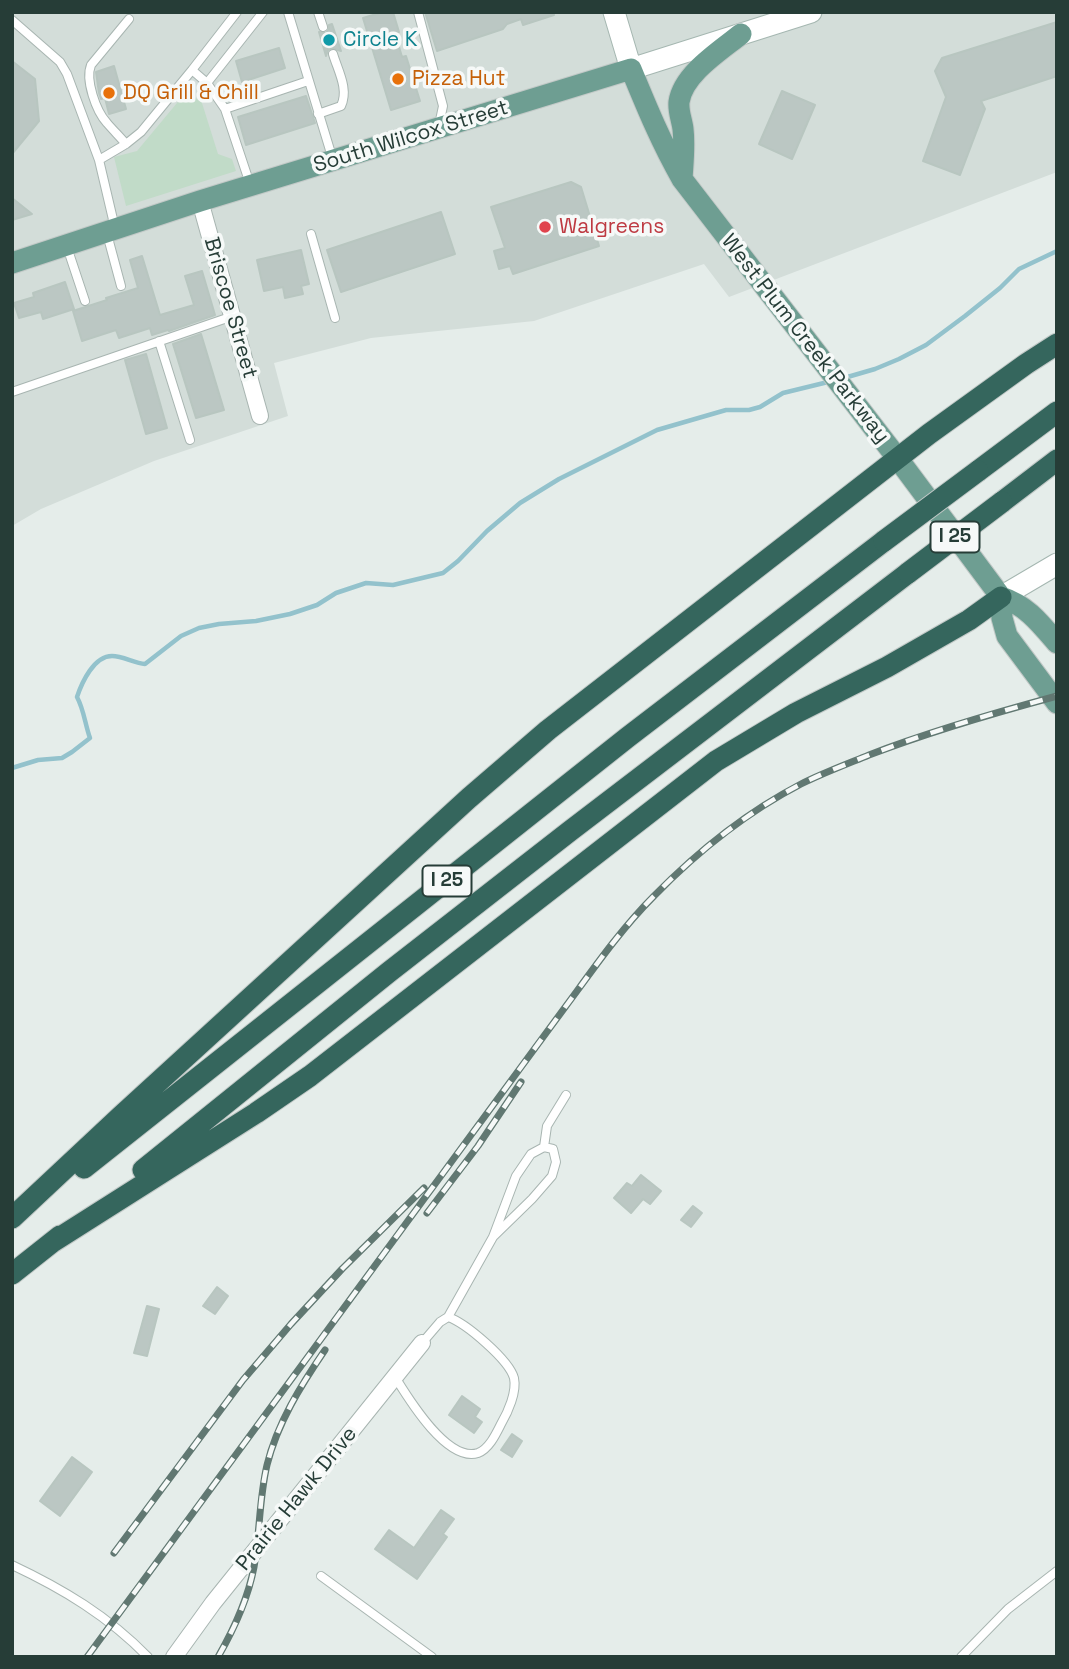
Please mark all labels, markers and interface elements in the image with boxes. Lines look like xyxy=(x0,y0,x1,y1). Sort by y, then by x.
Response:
place label: Circle K xyxy=(343,27,418,53)
marker: Circle K xyxy=(321,32,337,48)
place label: Pizza Hut xyxy=(412,66,505,92)
marker: Pizza Hut xyxy=(390,71,406,87)
place label: DQ Grill & Chill xyxy=(123,80,259,106)
marker: DQ Grill & Chill xyxy=(101,85,117,101)
street label: South Wilcox Street xyxy=(311,95,511,179)
place label: Walgreens xyxy=(559,214,664,240)
marker: Walgreens xyxy=(537,219,553,235)
street label: West Plum Creek Parkway xyxy=(716,230,894,448)
street label: Briscoe Street xyxy=(198,235,262,381)
road number: I 25 xyxy=(930,522,979,552)
road number: I 25 xyxy=(422,866,472,897)
street label: Prairie Hawk Drive xyxy=(231,1422,363,1576)

